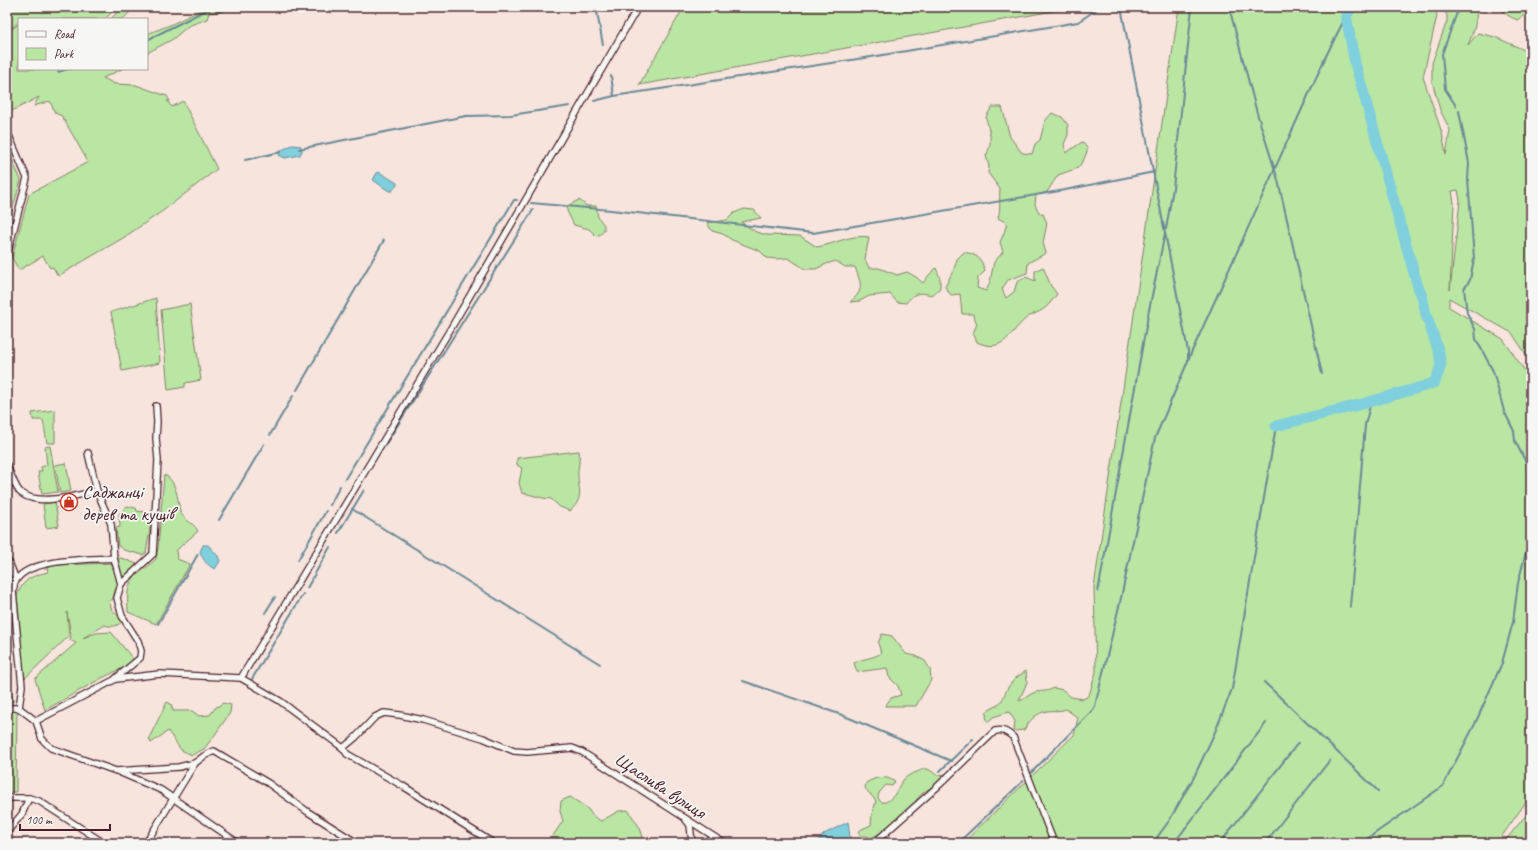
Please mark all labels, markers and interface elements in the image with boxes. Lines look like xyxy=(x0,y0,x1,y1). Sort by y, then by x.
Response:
legend xyxy=(18,18,148,70)
text: Road xyxy=(54,26,76,42)
text: Park xyxy=(54,46,75,62)
place label: Саджанці дерев та кущів xyxy=(82,480,178,526)
shop icon: Саджанці дерев та кущів xyxy=(59,492,79,512)
street label: Щаслива вулиця xyxy=(610,748,712,825)
scale bar xyxy=(20,806,110,832)
text: 100 m xyxy=(26,812,53,828)

